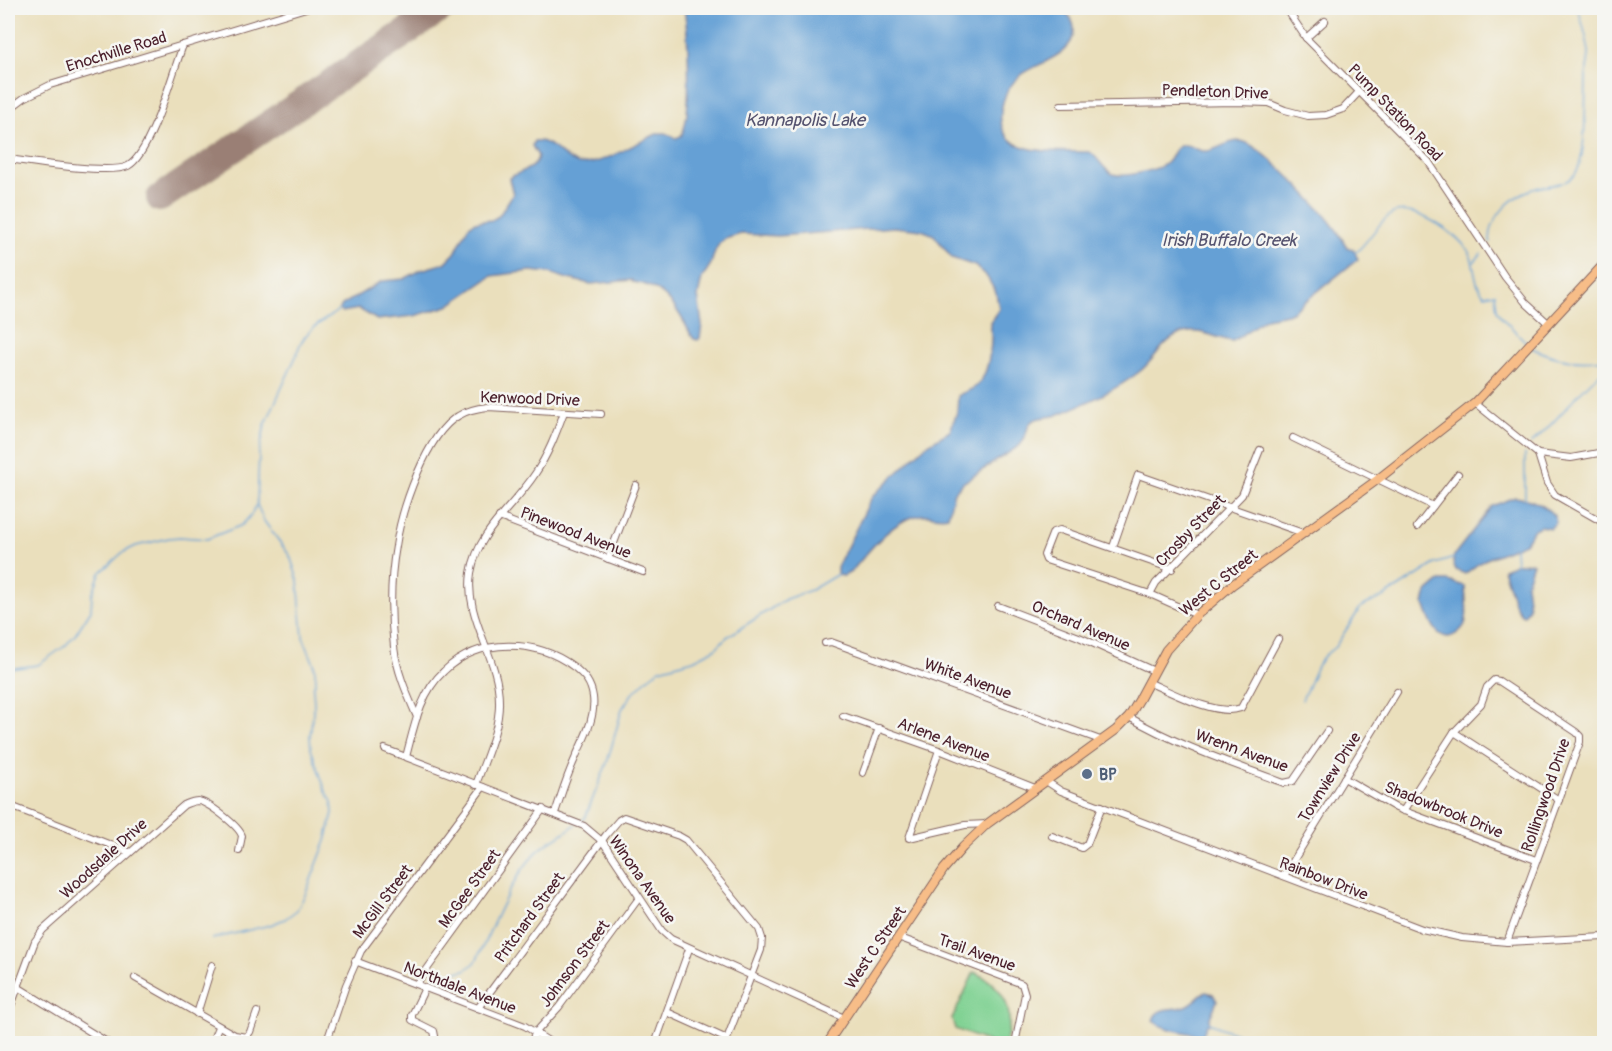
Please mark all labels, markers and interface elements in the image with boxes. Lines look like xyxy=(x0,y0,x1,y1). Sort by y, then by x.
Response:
street label: Enochville Road xyxy=(64,27,169,77)
street label: Pump Station Road xyxy=(1344,60,1447,166)
street label: Pendleton Drive xyxy=(1161,80,1269,104)
water label: Kannapolis Lake xyxy=(745,109,867,132)
water label: Irish Buffalo Creek xyxy=(1162,229,1298,252)
street label: Kenwood Drive xyxy=(480,387,580,411)
street label: Crosby Street xyxy=(1151,490,1230,571)
street label: Pinewood Avenue xyxy=(517,503,634,563)
street label: West C Street xyxy=(1175,545,1262,621)
street label: Orchard Avenue xyxy=(1028,596,1133,656)
street label: White Avenue xyxy=(921,654,1014,704)
street label: Arlene Avenue xyxy=(895,713,993,767)
street label: Wrenn Avenue xyxy=(1192,725,1291,777)
street label: Townview Drive xyxy=(1294,729,1366,826)
street label: Rollingwood Drive xyxy=(1517,736,1575,855)
place label: BP xyxy=(1099,765,1117,785)
marker: BP xyxy=(1080,767,1094,781)
street label: Shadowbrook Drive xyxy=(1382,777,1506,843)
street label: Woodsdale Drive xyxy=(56,814,151,903)
street label: Winona Avenue xyxy=(604,832,680,928)
street label: McGee Street xyxy=(434,845,506,932)
street label: Rainbow Drive xyxy=(1277,853,1371,905)
street label: McGill Street xyxy=(348,860,417,943)
street label: Pritchard Street xyxy=(490,868,570,967)
street label: West C Street xyxy=(841,902,911,993)
street label: Johnson Street xyxy=(536,916,614,1011)
street label: Trail Avenue xyxy=(935,930,1018,976)
street label: Northdale Avenue xyxy=(401,957,519,1019)

